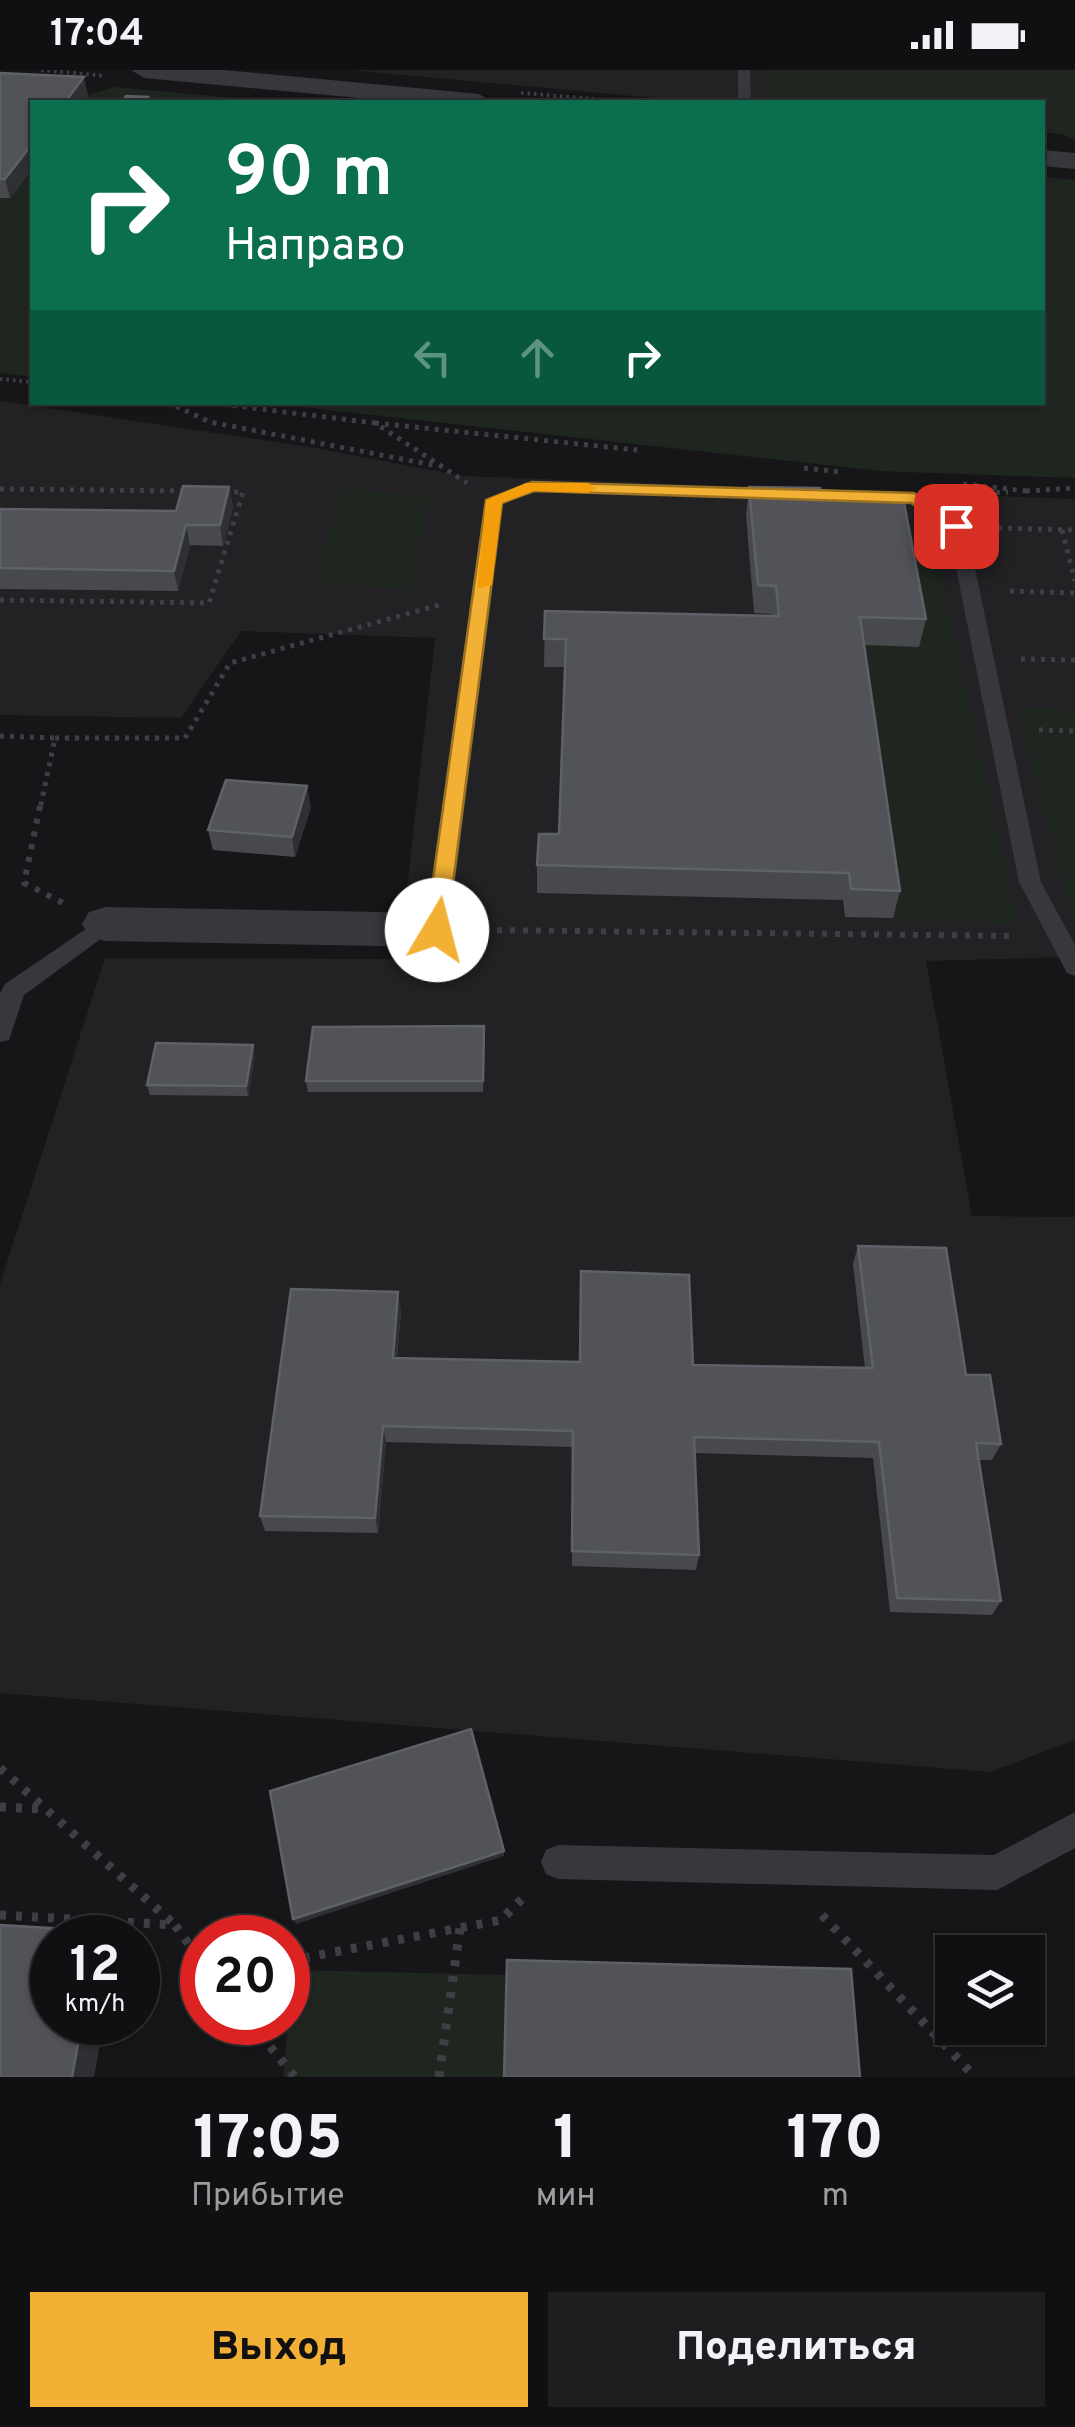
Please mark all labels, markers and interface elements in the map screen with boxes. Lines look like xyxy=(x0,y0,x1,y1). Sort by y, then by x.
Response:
text: 17:04 xyxy=(50,11,144,60)
text: 90 m xyxy=(225,132,393,221)
icon: right xyxy=(60,140,190,270)
text: Направо xyxy=(225,219,406,276)
icon: left xyxy=(405,330,460,385)
icon: ahead xyxy=(510,330,565,385)
icon: right xyxy=(615,330,670,385)
pin xyxy=(914,484,999,569)
icon: arrive xyxy=(929,499,984,554)
position arrow xyxy=(385,878,489,982)
speed limit sign: 20 xyxy=(180,1915,310,2045)
map controls xyxy=(935,1935,1045,2045)
button: layers xyxy=(935,1935,1045,2045)
text: 12 xyxy=(70,1936,120,1999)
text: km/h xyxy=(65,1989,125,2021)
text: 17:05 xyxy=(193,2104,342,2180)
text: 1 xyxy=(553,2104,578,2180)
text: 170 xyxy=(787,2104,884,2180)
text: Прибытие xyxy=(191,2177,345,2217)
text: мин xyxy=(536,2177,595,2217)
text: m xyxy=(822,2177,849,2217)
button: Выход xyxy=(30,2292,528,2407)
button: Поделиться xyxy=(548,2292,1045,2407)

